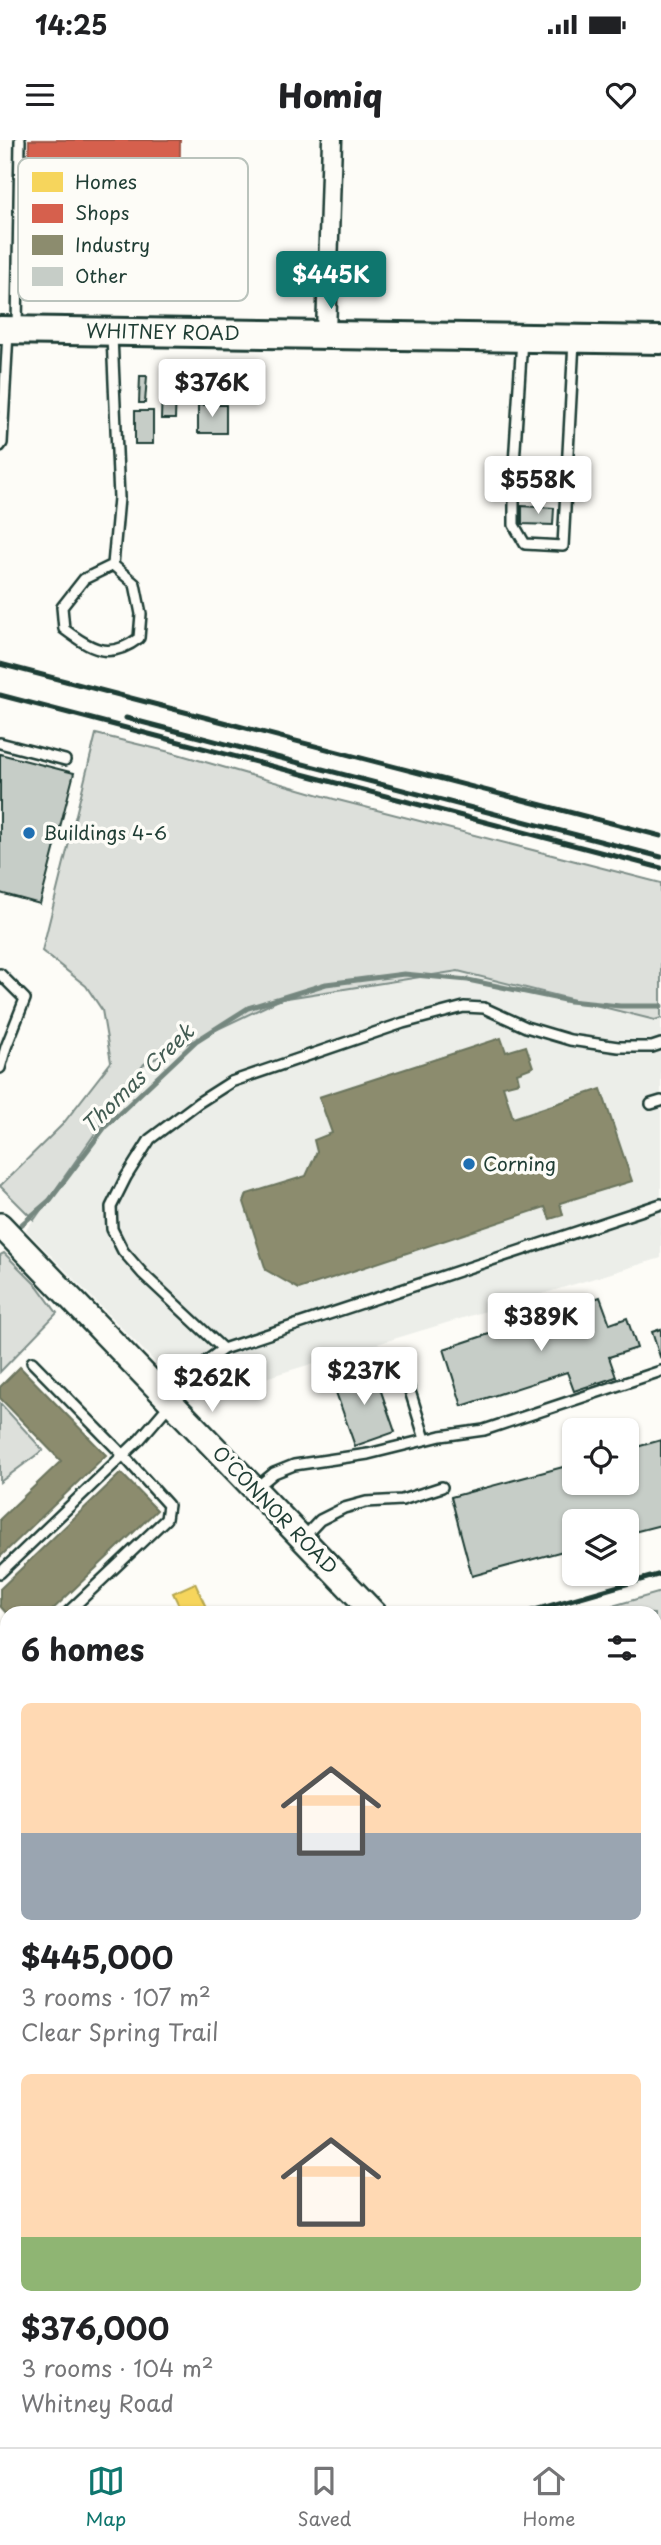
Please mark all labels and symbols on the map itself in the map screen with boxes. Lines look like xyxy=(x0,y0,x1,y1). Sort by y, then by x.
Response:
legend xyxy=(18,158,248,301)
text: Homes xyxy=(75,167,137,195)
text: Shops xyxy=(75,198,129,226)
text: Industry xyxy=(75,230,150,258)
pin: $445K xyxy=(282,251,380,311)
text: Other xyxy=(75,261,127,289)
street label: WHITNEY ROAD xyxy=(86,316,240,346)
pin: $376K xyxy=(163,359,261,419)
pin: $558K xyxy=(489,456,587,516)
place label: Buildings 4-6 xyxy=(43,818,167,846)
marker: Buildings 4-6 xyxy=(21,825,37,841)
water label: Thomas Creek xyxy=(73,1015,201,1140)
place label: Corning xyxy=(483,1149,556,1177)
marker: Corning xyxy=(461,1156,477,1172)
pin: $389K xyxy=(492,1294,590,1353)
pin: $237K xyxy=(315,1348,413,1407)
pin: $262K xyxy=(163,1354,261,1414)
street label: O'CONNOR ROAD xyxy=(207,1439,345,1580)

